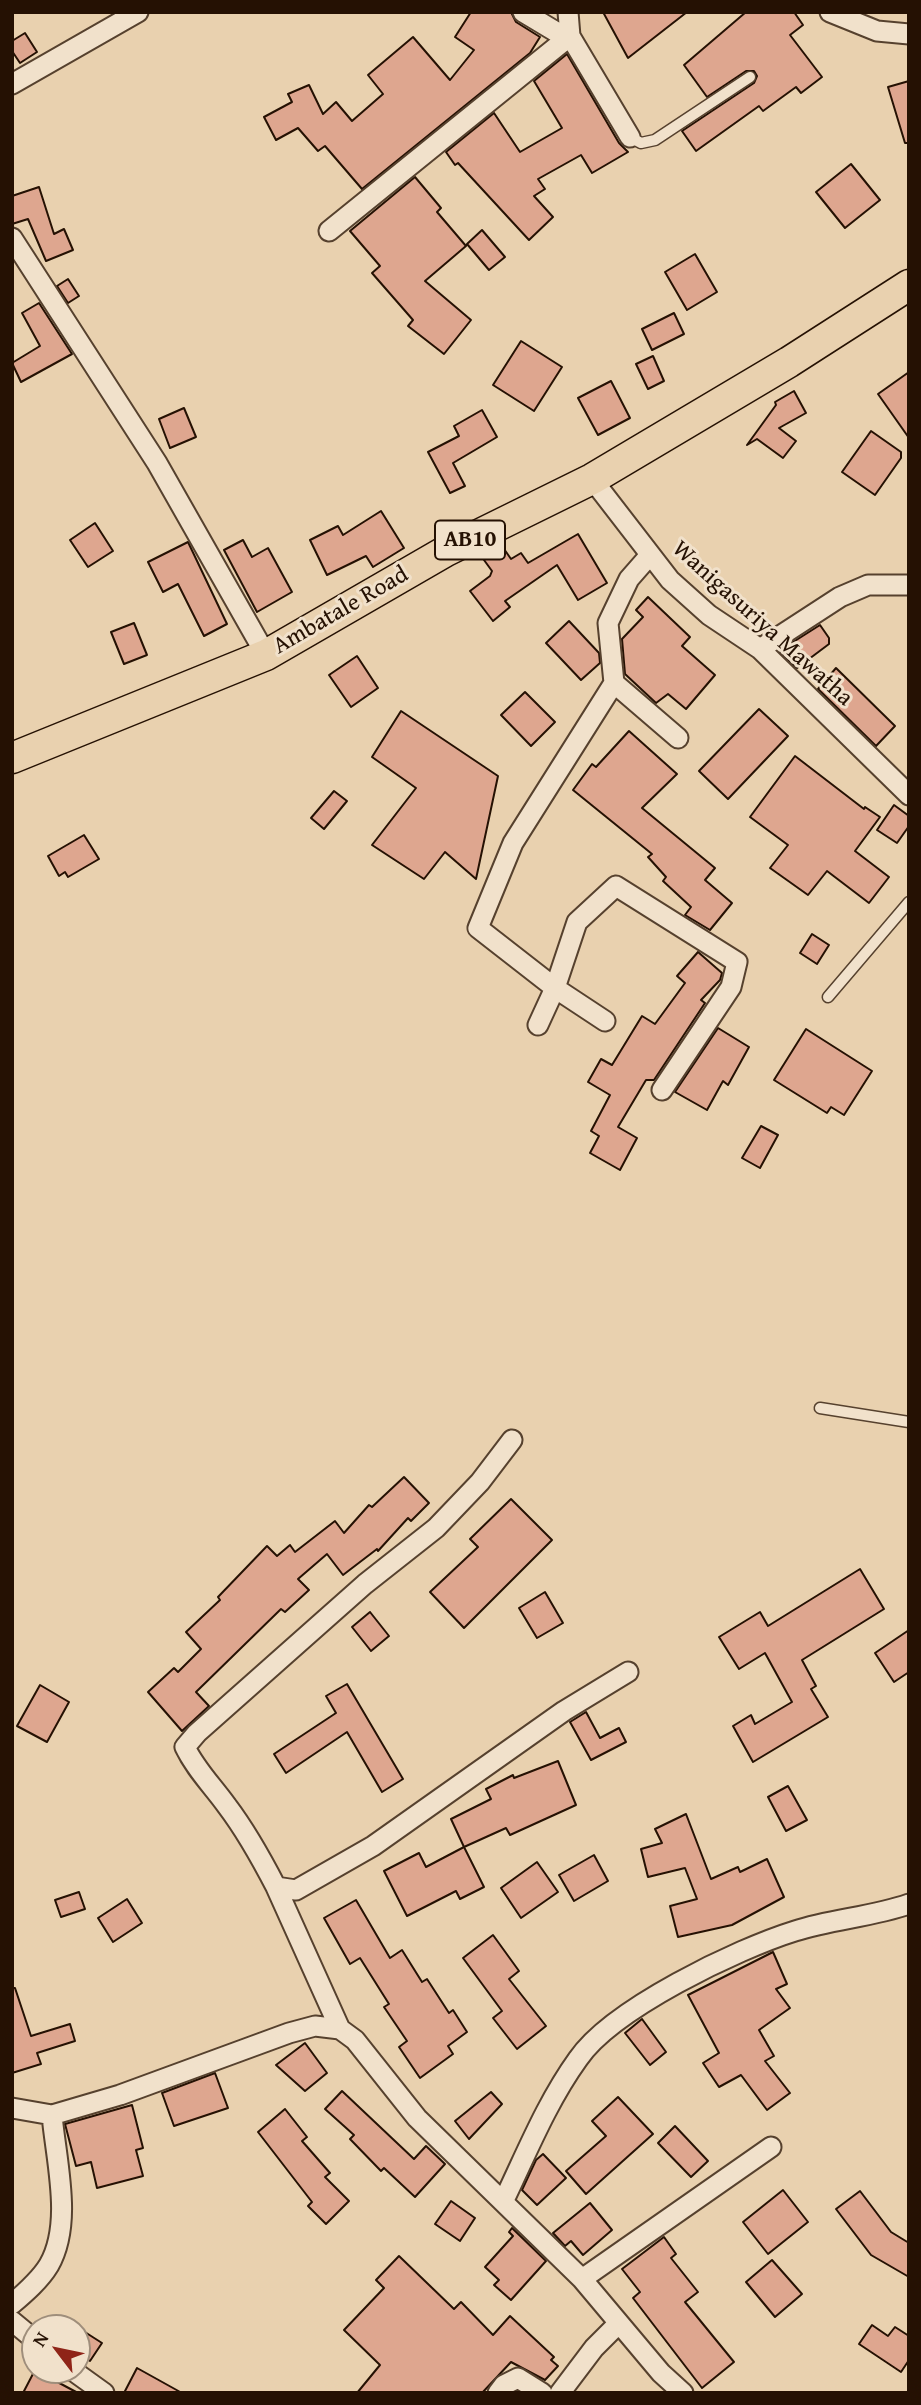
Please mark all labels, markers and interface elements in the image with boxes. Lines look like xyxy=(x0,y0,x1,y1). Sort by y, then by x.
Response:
road number: AB10 xyxy=(435,520,505,560)
street label: Wanigasuriya Mawatha xyxy=(666,535,858,713)
street label: Ambatale Road xyxy=(268,561,414,661)
north arrow xyxy=(21,2314,91,2384)
text: N xyxy=(25,2326,55,2352)

